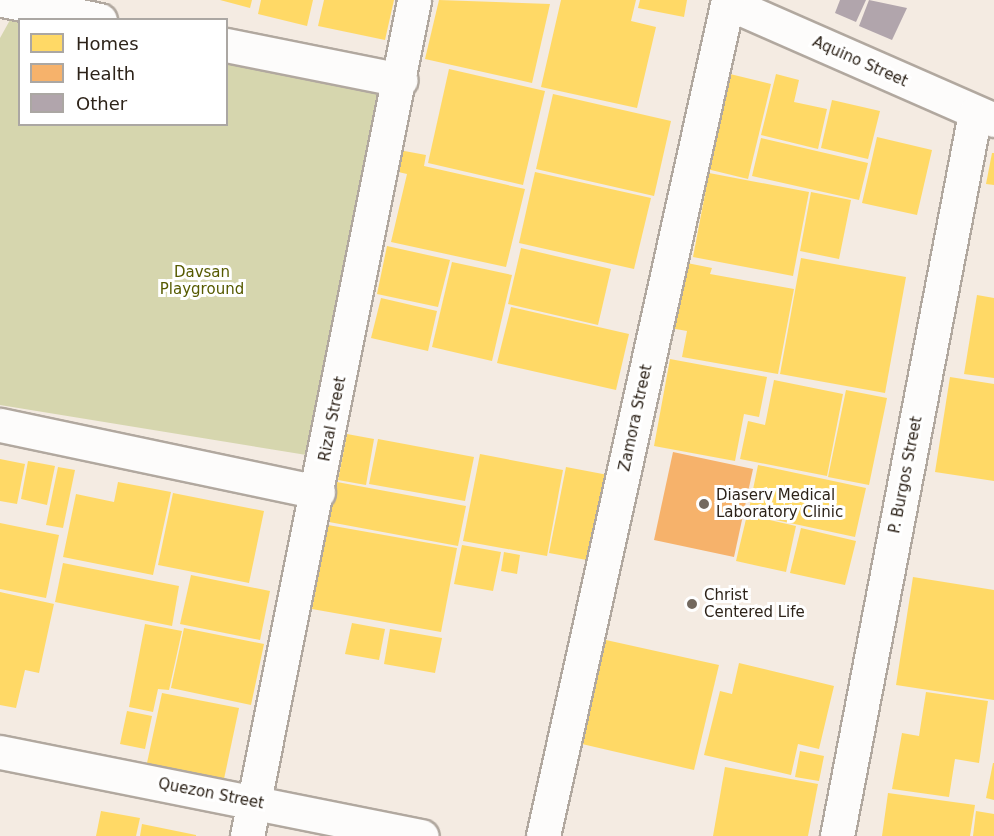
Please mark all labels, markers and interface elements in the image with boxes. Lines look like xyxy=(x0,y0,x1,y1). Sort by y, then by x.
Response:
legend xyxy=(18,18,228,126)
text: Homes xyxy=(76,33,139,54)
street label: Aquino Street xyxy=(810,33,910,91)
text: Health xyxy=(76,63,135,84)
text: Other xyxy=(76,93,127,114)
park label: Davsan Playground xyxy=(160,263,244,298)
street label: Zamora Street xyxy=(616,363,656,473)
street label: Rizal Street xyxy=(316,375,350,463)
street label: P. Burgos Street xyxy=(886,415,926,535)
place label: Diaserv Medical Laboratory Clinic xyxy=(716,486,843,521)
marker: Diaserv Medical Laboratory Clinic xyxy=(697,497,711,511)
place label: Christ Centered Life xyxy=(704,586,805,621)
marker: Christ Centered Life xyxy=(685,597,699,611)
street label: Quezon Street xyxy=(157,775,265,813)

